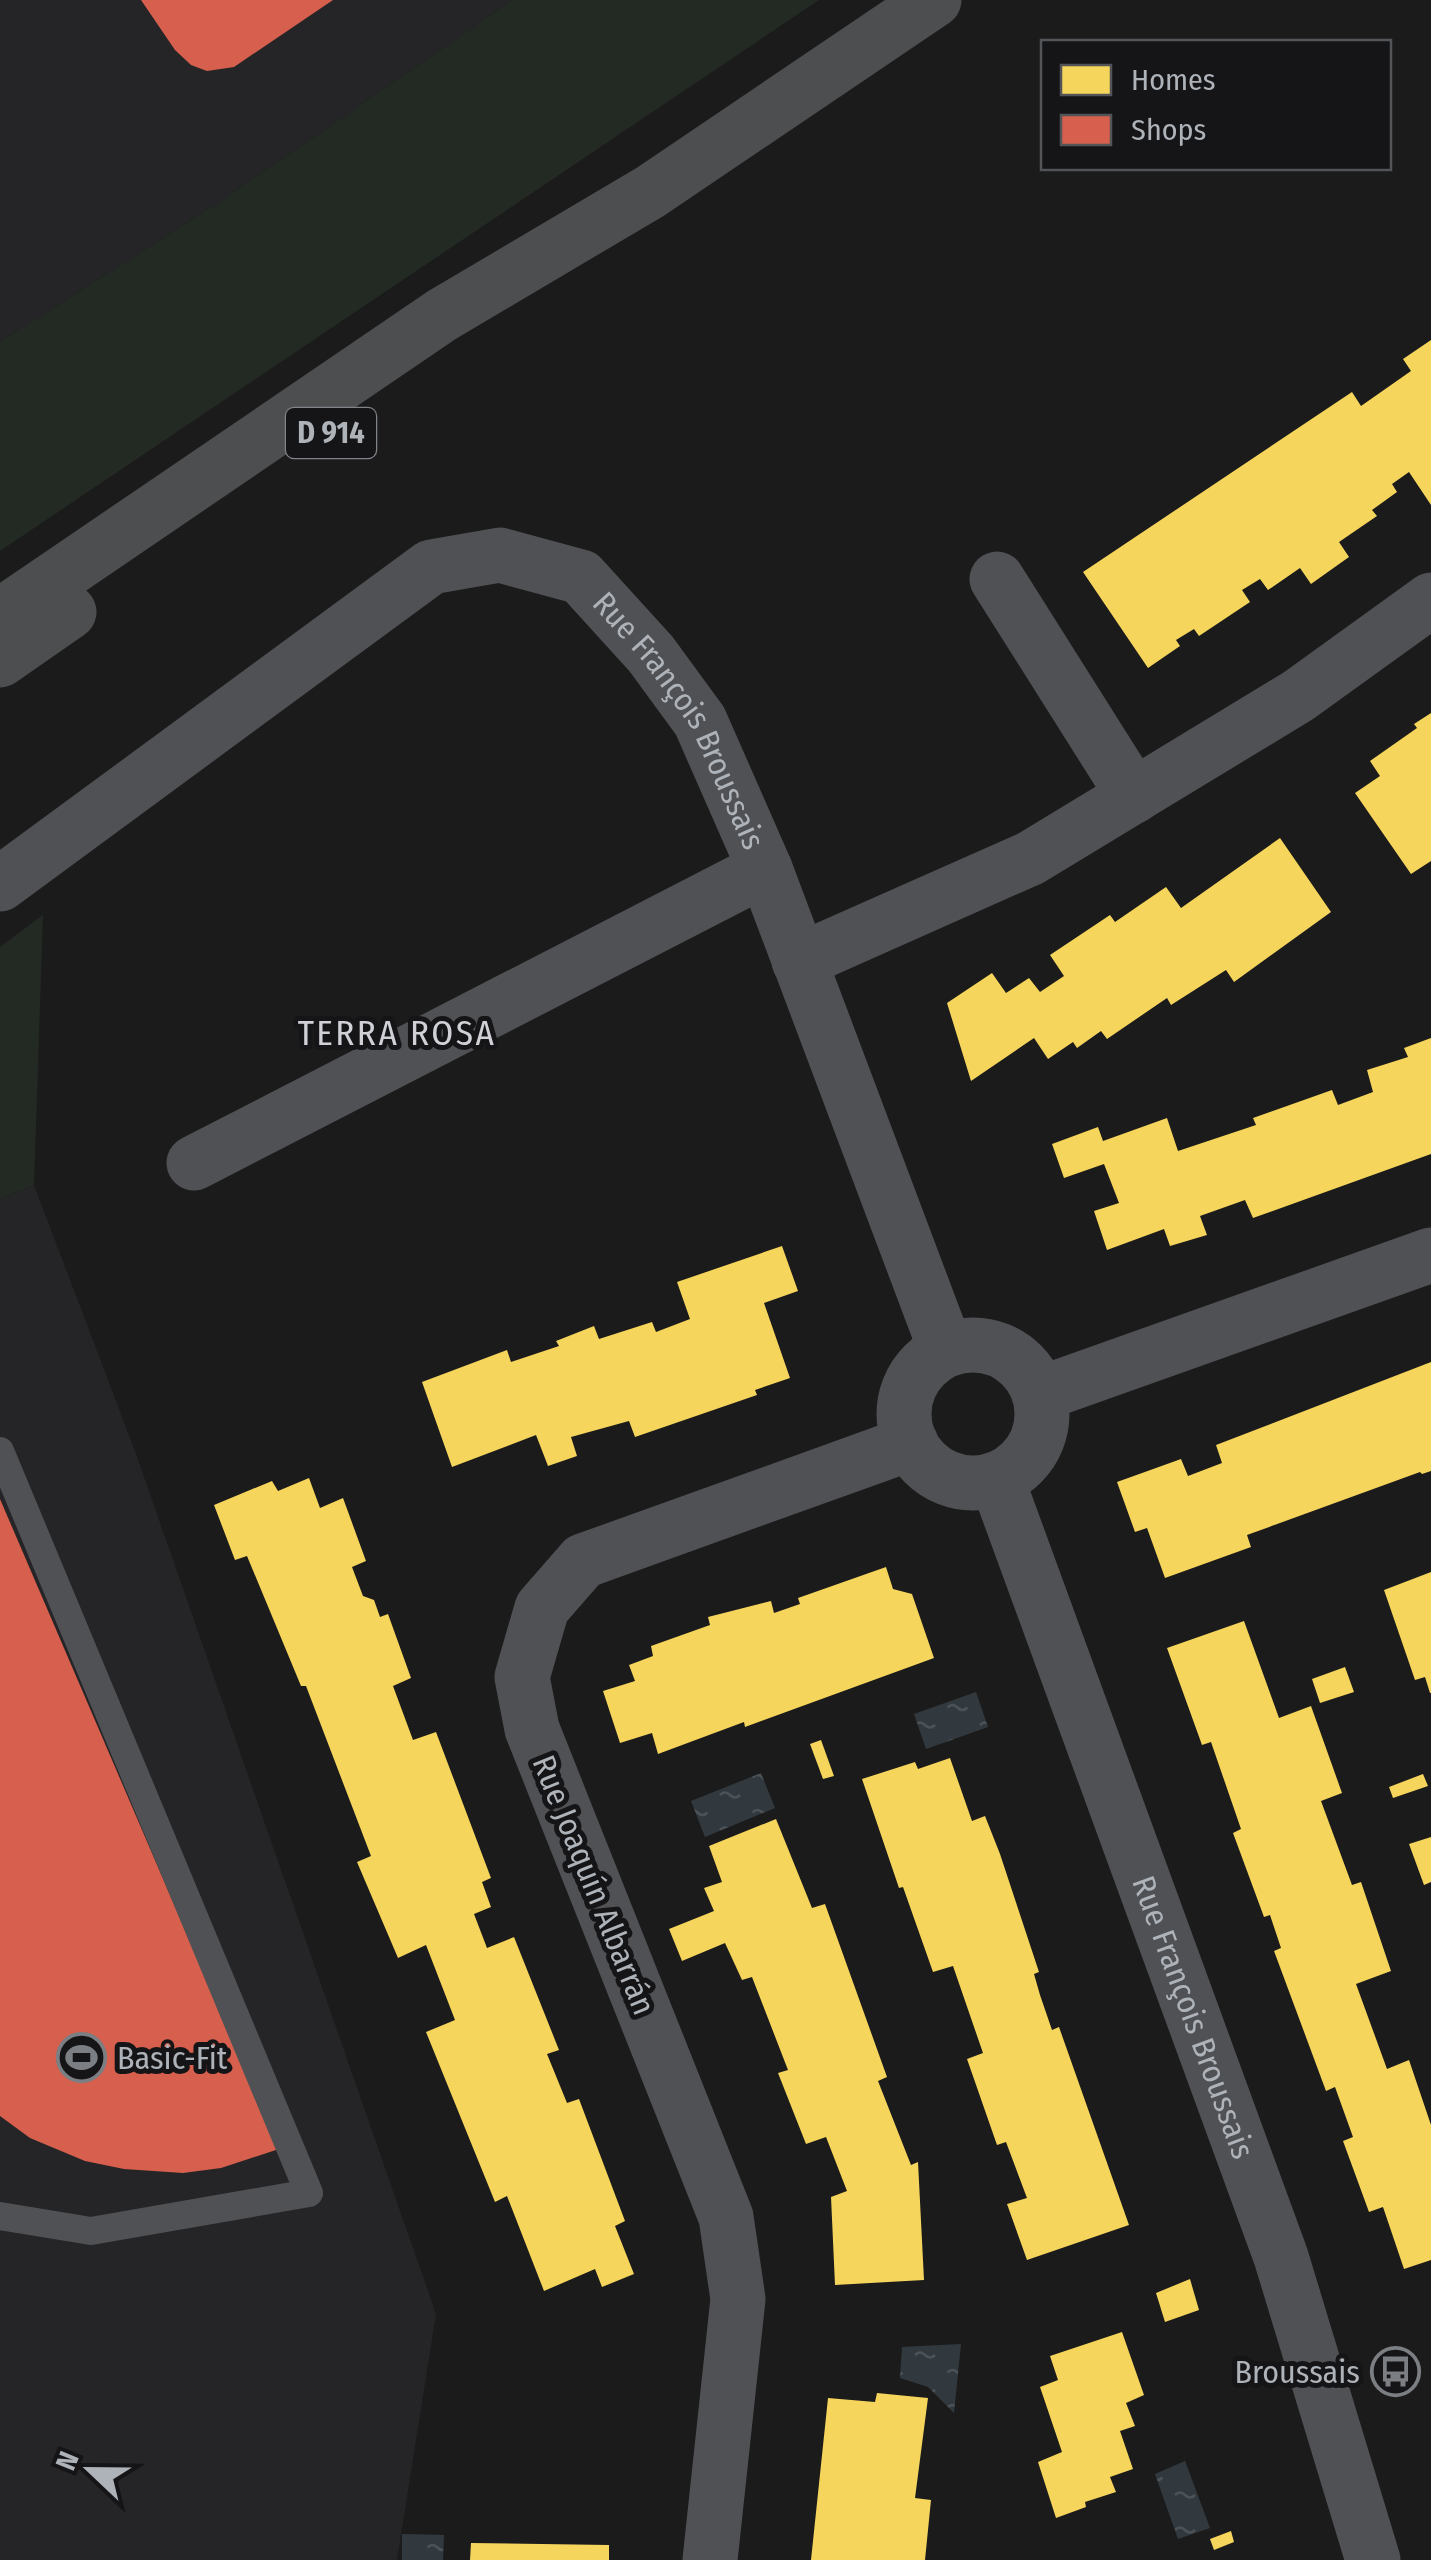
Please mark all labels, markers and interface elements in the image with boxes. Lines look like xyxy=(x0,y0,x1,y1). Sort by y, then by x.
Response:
legend xyxy=(1041,40,1391,170)
text: Homes xyxy=(1131,62,1216,98)
text: Shops xyxy=(1131,112,1206,148)
road number: D 914 xyxy=(286,408,376,458)
street label: Rue François Broussais xyxy=(585,584,773,855)
district label: TERRA ROSA xyxy=(298,1012,496,1054)
street label: Rue Joaquín Albarrán xyxy=(525,1750,663,2020)
street label: Rue François Broussais xyxy=(1124,1871,1262,2164)
sports icon: Basic-Fit xyxy=(56,2032,108,2084)
place label: Basic-Fit xyxy=(117,2039,228,2077)
bus stop icon: Broussais xyxy=(1369,2346,1421,2398)
place label: Broussais xyxy=(1234,2353,1360,2391)
north arrow xyxy=(40,2420,140,2520)
text: N xyxy=(49,2447,86,2475)

